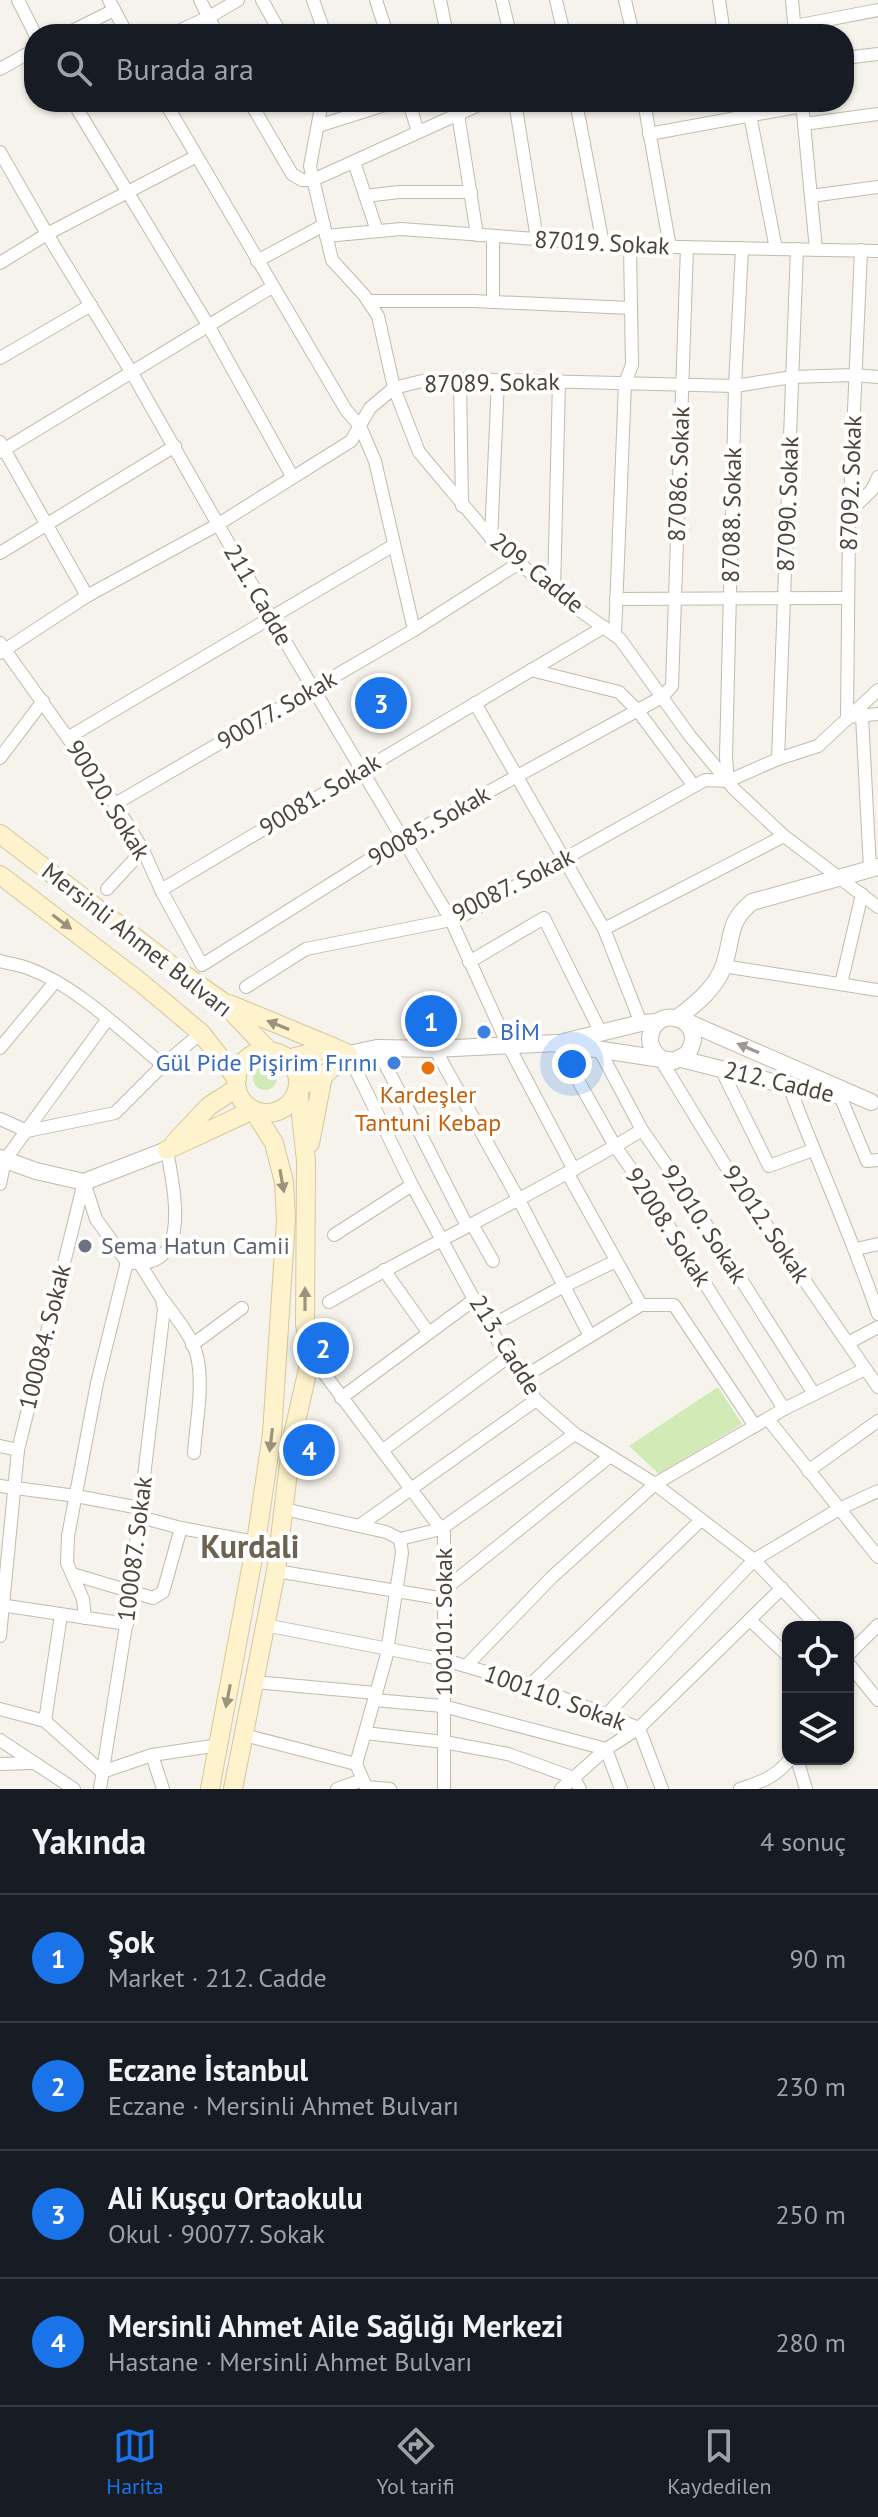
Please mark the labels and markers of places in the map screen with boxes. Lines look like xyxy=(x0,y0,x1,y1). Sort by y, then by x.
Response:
pin: 3 xyxy=(355,673,407,733)
pin: 1 xyxy=(405,991,457,1051)
place label: BİM xyxy=(500,1016,540,1047)
marker: BİM xyxy=(475,1023,493,1041)
place label: Gül Pide Pişirim Fırını xyxy=(156,1047,378,1078)
marker: Gül Pide Pişirim Fırını xyxy=(385,1054,403,1072)
marker: Kardeşler Tantuni Kebap xyxy=(419,1059,437,1077)
place label: Kardeşler Tantuni Kebap xyxy=(355,1079,501,1138)
place label: Sema Hatun Camii xyxy=(101,1230,290,1261)
marker: Sema Hatun Camii xyxy=(76,1237,94,1255)
pin: 2 xyxy=(297,1318,349,1378)
pin: 4 xyxy=(283,1420,335,1480)

